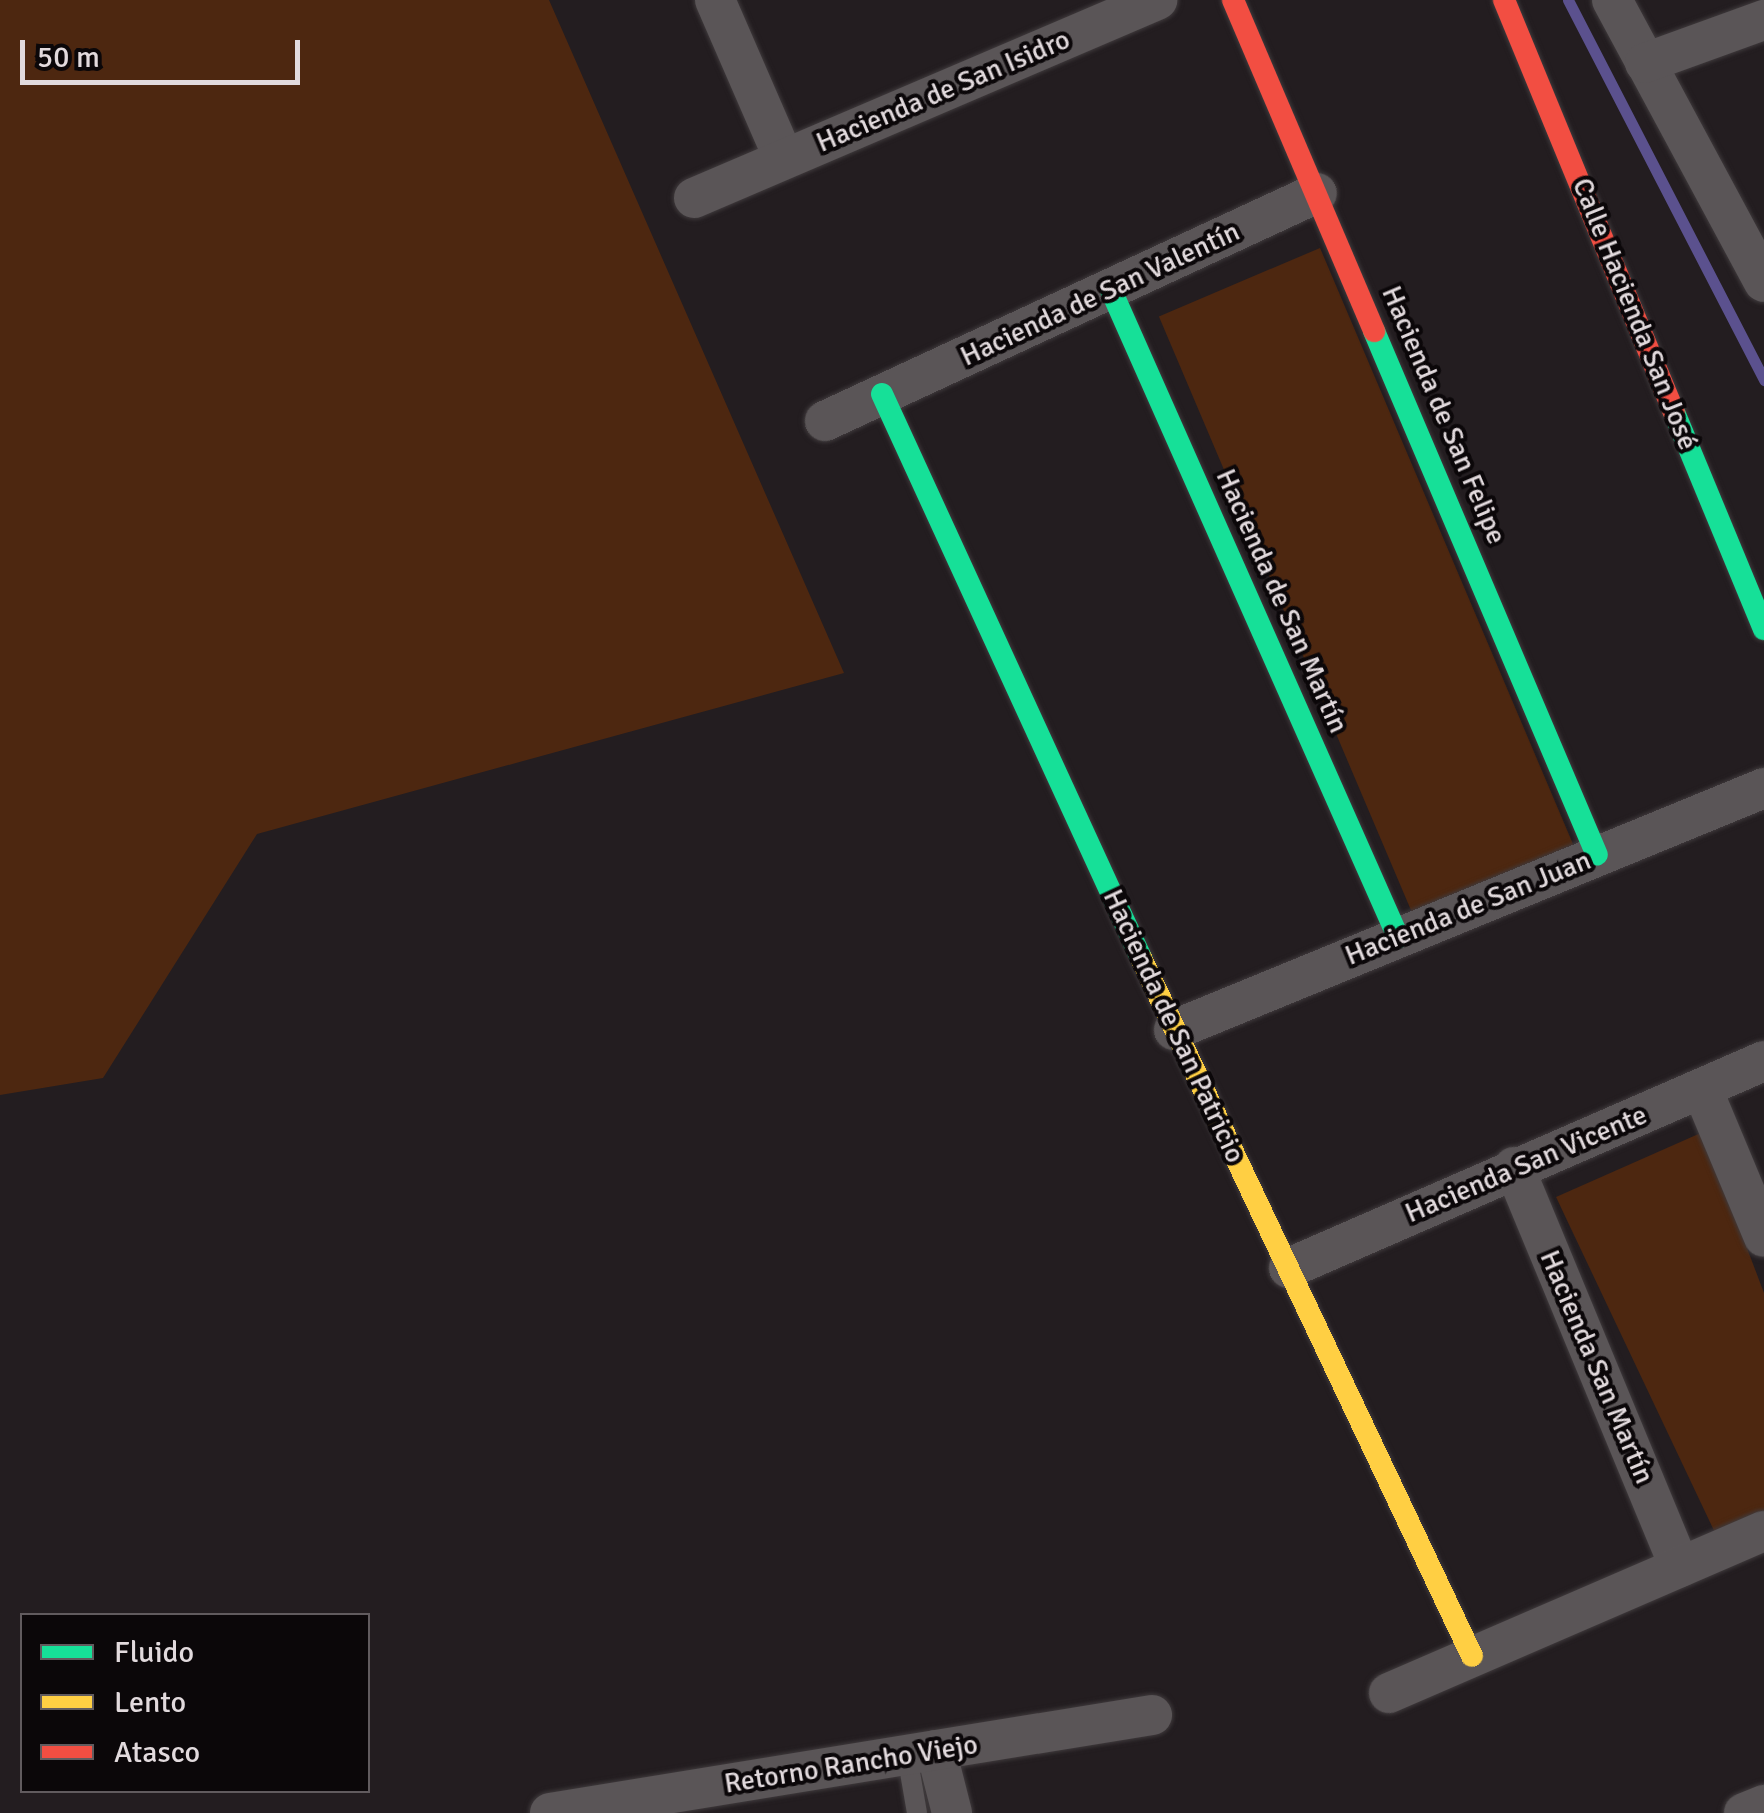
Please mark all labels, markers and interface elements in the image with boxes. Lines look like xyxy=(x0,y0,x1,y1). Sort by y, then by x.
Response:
scale bar xyxy=(25,20,305,82)
street label: Hacienda de San Isidro xyxy=(811,22,1075,160)
text: 50 m xyxy=(37,39,100,76)
street label: Calle Hacienda San José xyxy=(1565,173,1705,455)
street label: Hacienda de San Valentín xyxy=(955,215,1245,373)
street label: Hacienda de San Felipe xyxy=(1374,281,1514,549)
street label: Hacienda de San Martín xyxy=(1209,464,1355,738)
street label: Hacienda de San Juan xyxy=(1340,843,1596,973)
street label: Hacienda de San Patricio xyxy=(1096,884,1252,1168)
street label: Hacienda San Vicente xyxy=(1400,1098,1652,1230)
street label: Hacienda San Martín xyxy=(1533,1245,1661,1489)
legend xyxy=(20,1613,370,1793)
text: Fluido xyxy=(114,1634,194,1671)
text: Lento xyxy=(114,1684,186,1721)
street label: Retorno Rancho Viejo xyxy=(722,1727,980,1801)
text: Atasco xyxy=(114,1734,200,1771)

